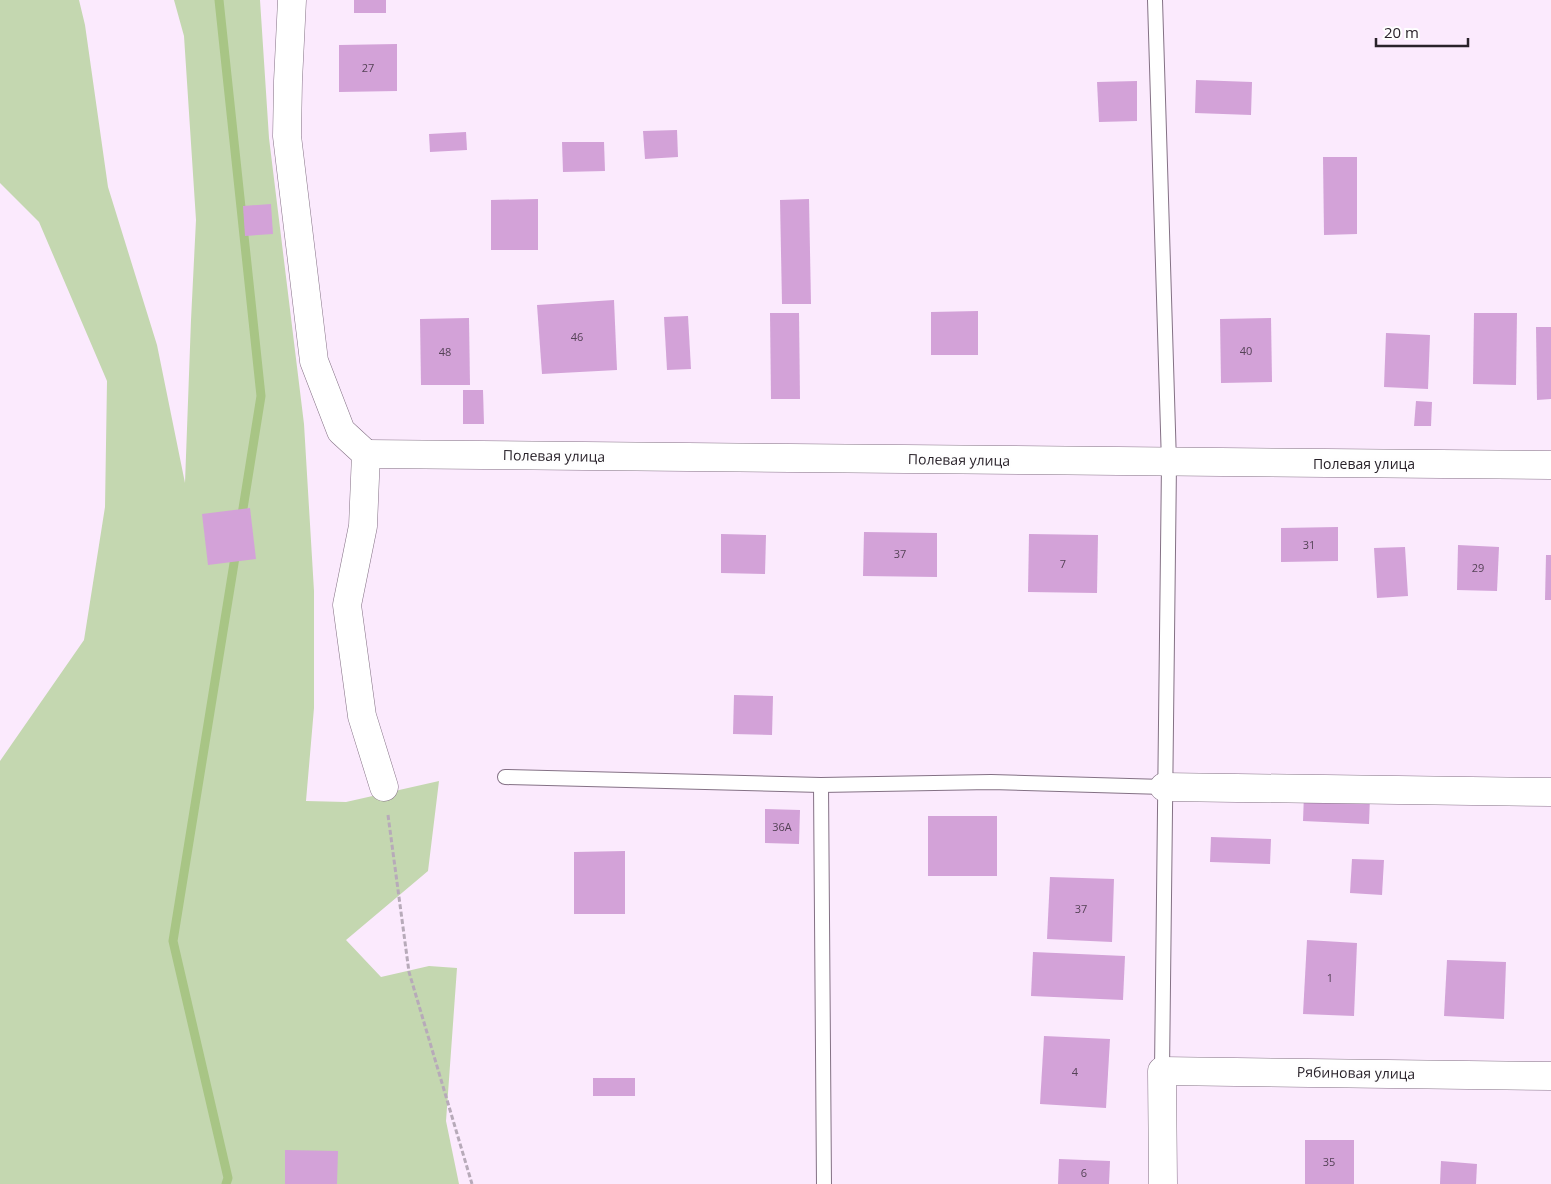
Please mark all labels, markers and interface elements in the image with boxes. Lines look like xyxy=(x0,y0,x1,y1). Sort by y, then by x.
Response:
scale bar xyxy=(1376,15,1468,47)
text: 20 m xyxy=(1384,22,1419,42)
house number: 27 xyxy=(362,60,374,75)
house number: 46 xyxy=(571,329,583,344)
house number: 40 xyxy=(1240,343,1252,358)
house number: 48 xyxy=(439,344,451,359)
street label: Полевая улица xyxy=(503,445,605,466)
street label: Полевая улица xyxy=(908,449,1010,470)
street label: Полевая улица xyxy=(1313,454,1415,473)
house number: 31 xyxy=(1303,537,1315,552)
house number: 37 xyxy=(894,546,906,561)
house number: 7 xyxy=(1060,556,1066,571)
house number: 29 xyxy=(1472,560,1484,575)
house number: 36А xyxy=(772,819,792,834)
house number: 37 xyxy=(1075,901,1087,916)
house number: 1 xyxy=(1327,970,1333,985)
street label: Рябиновая улица xyxy=(1297,1062,1415,1083)
house number: 4 xyxy=(1072,1064,1079,1079)
house number: 35 xyxy=(1323,1154,1335,1169)
house number: 6 xyxy=(1081,1165,1087,1180)

